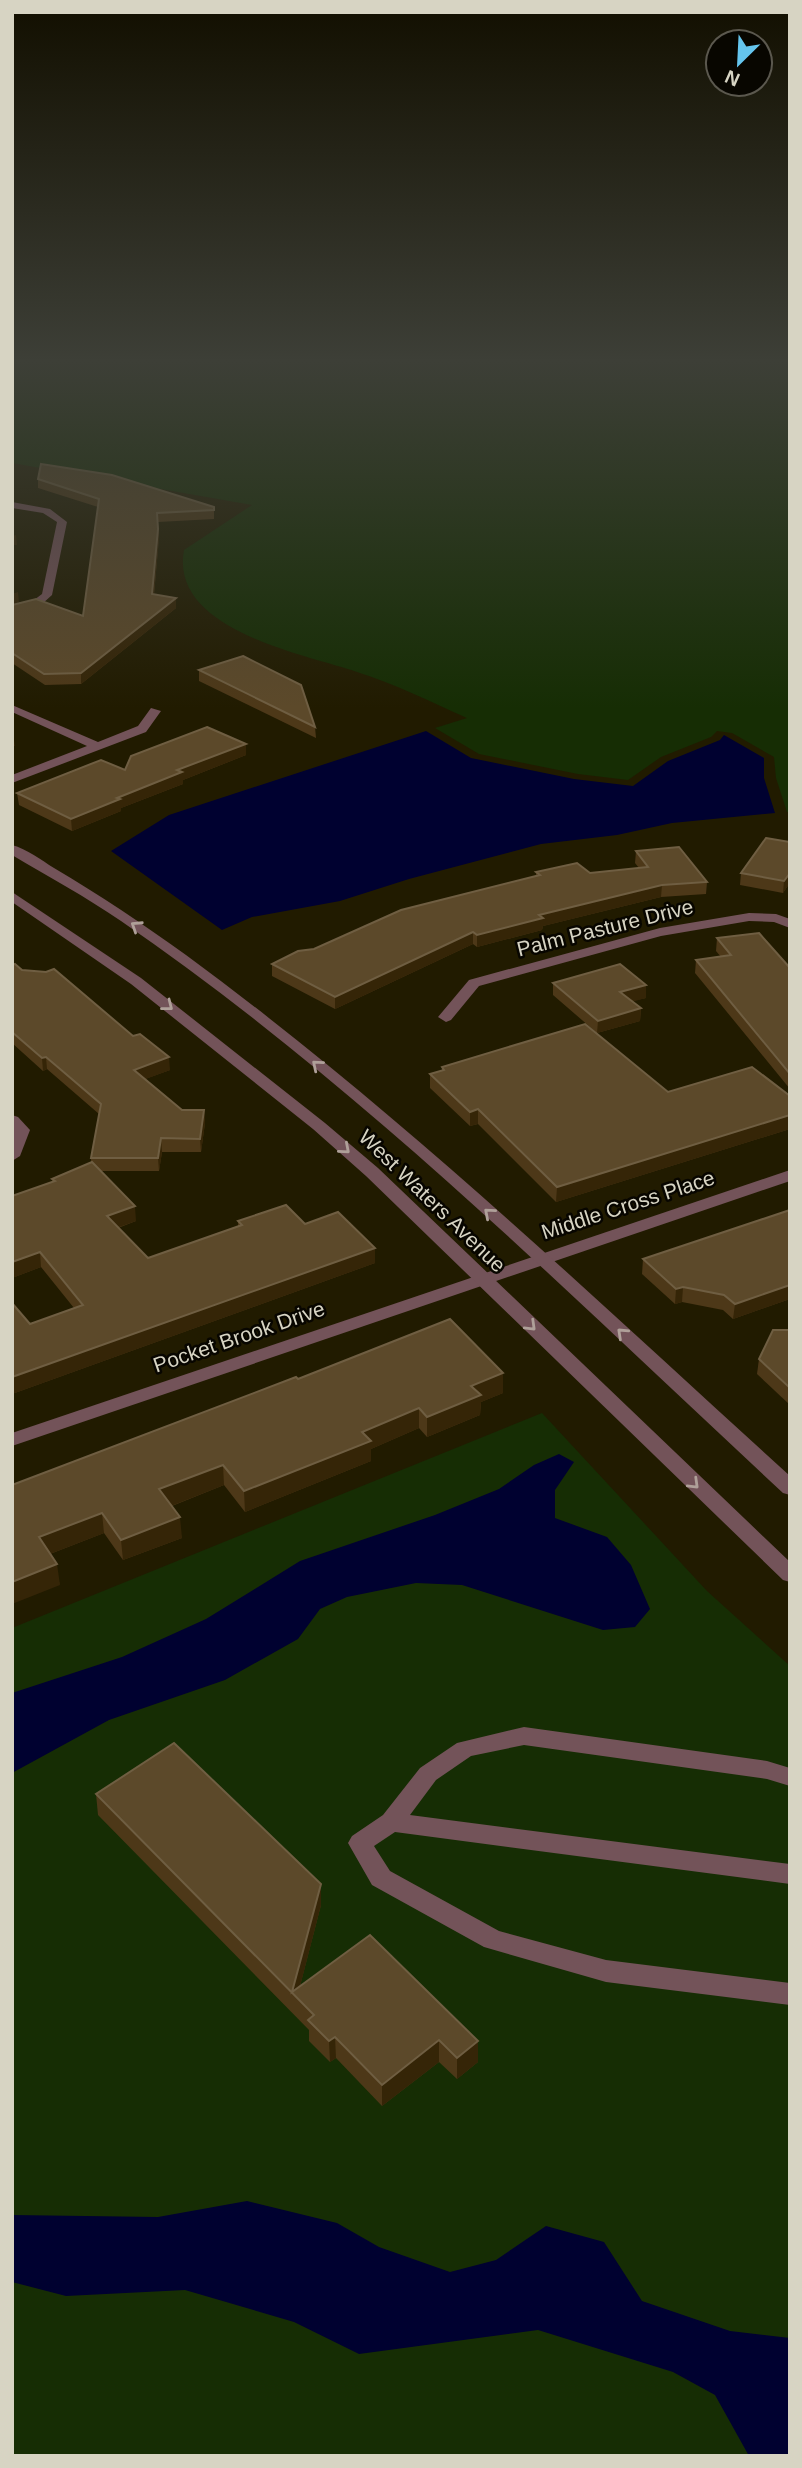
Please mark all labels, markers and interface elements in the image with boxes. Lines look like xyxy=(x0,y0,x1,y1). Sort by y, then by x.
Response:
north arrow xyxy=(704,28,774,98)
text: N xyxy=(722,66,743,90)
street label: Palm Pasture Drive xyxy=(514,894,695,961)
one-way arrow xyxy=(131,921,144,934)
one-way arrow xyxy=(161,998,173,1011)
one-way arrow xyxy=(312,1061,325,1073)
street label: West Waters Avenue xyxy=(354,1125,510,1276)
one-way arrow xyxy=(337,1141,350,1153)
street label: Middle Cross Place xyxy=(538,1166,717,1243)
one-way arrow xyxy=(484,1209,497,1221)
street label: Pocket Brook Drive xyxy=(150,1296,328,1377)
one-way arrow xyxy=(522,1317,535,1330)
one-way arrow xyxy=(617,1329,630,1342)
one-way arrow xyxy=(686,1475,699,1488)

